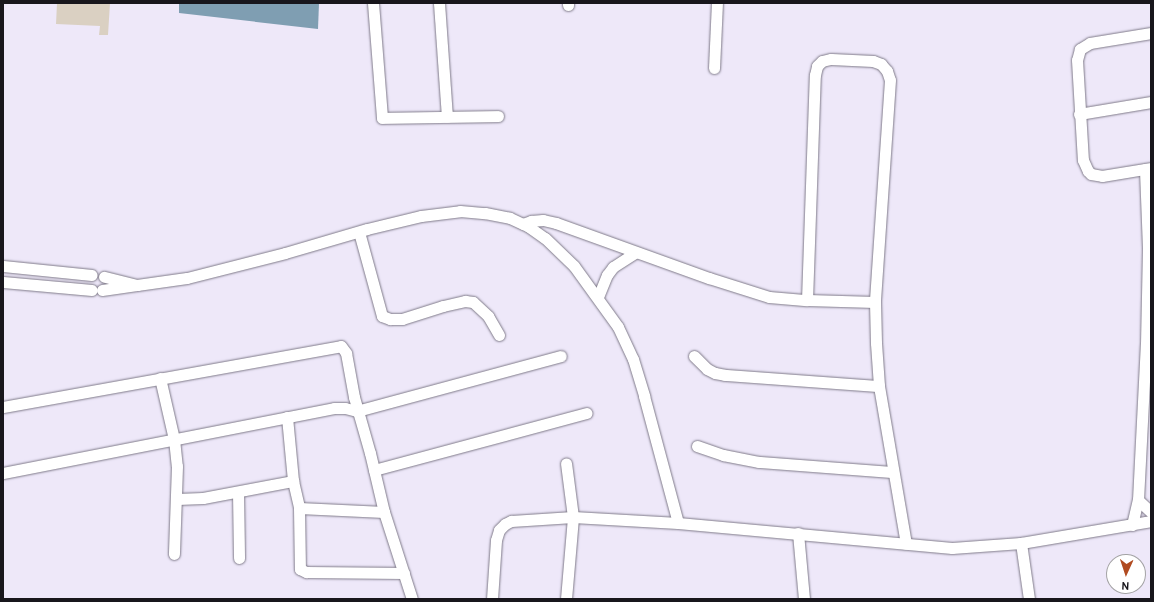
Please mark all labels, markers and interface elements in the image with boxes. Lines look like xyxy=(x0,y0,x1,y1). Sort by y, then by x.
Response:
north arrow xyxy=(1106,554,1146,594)
text: N xyxy=(1121,578,1130,592)

